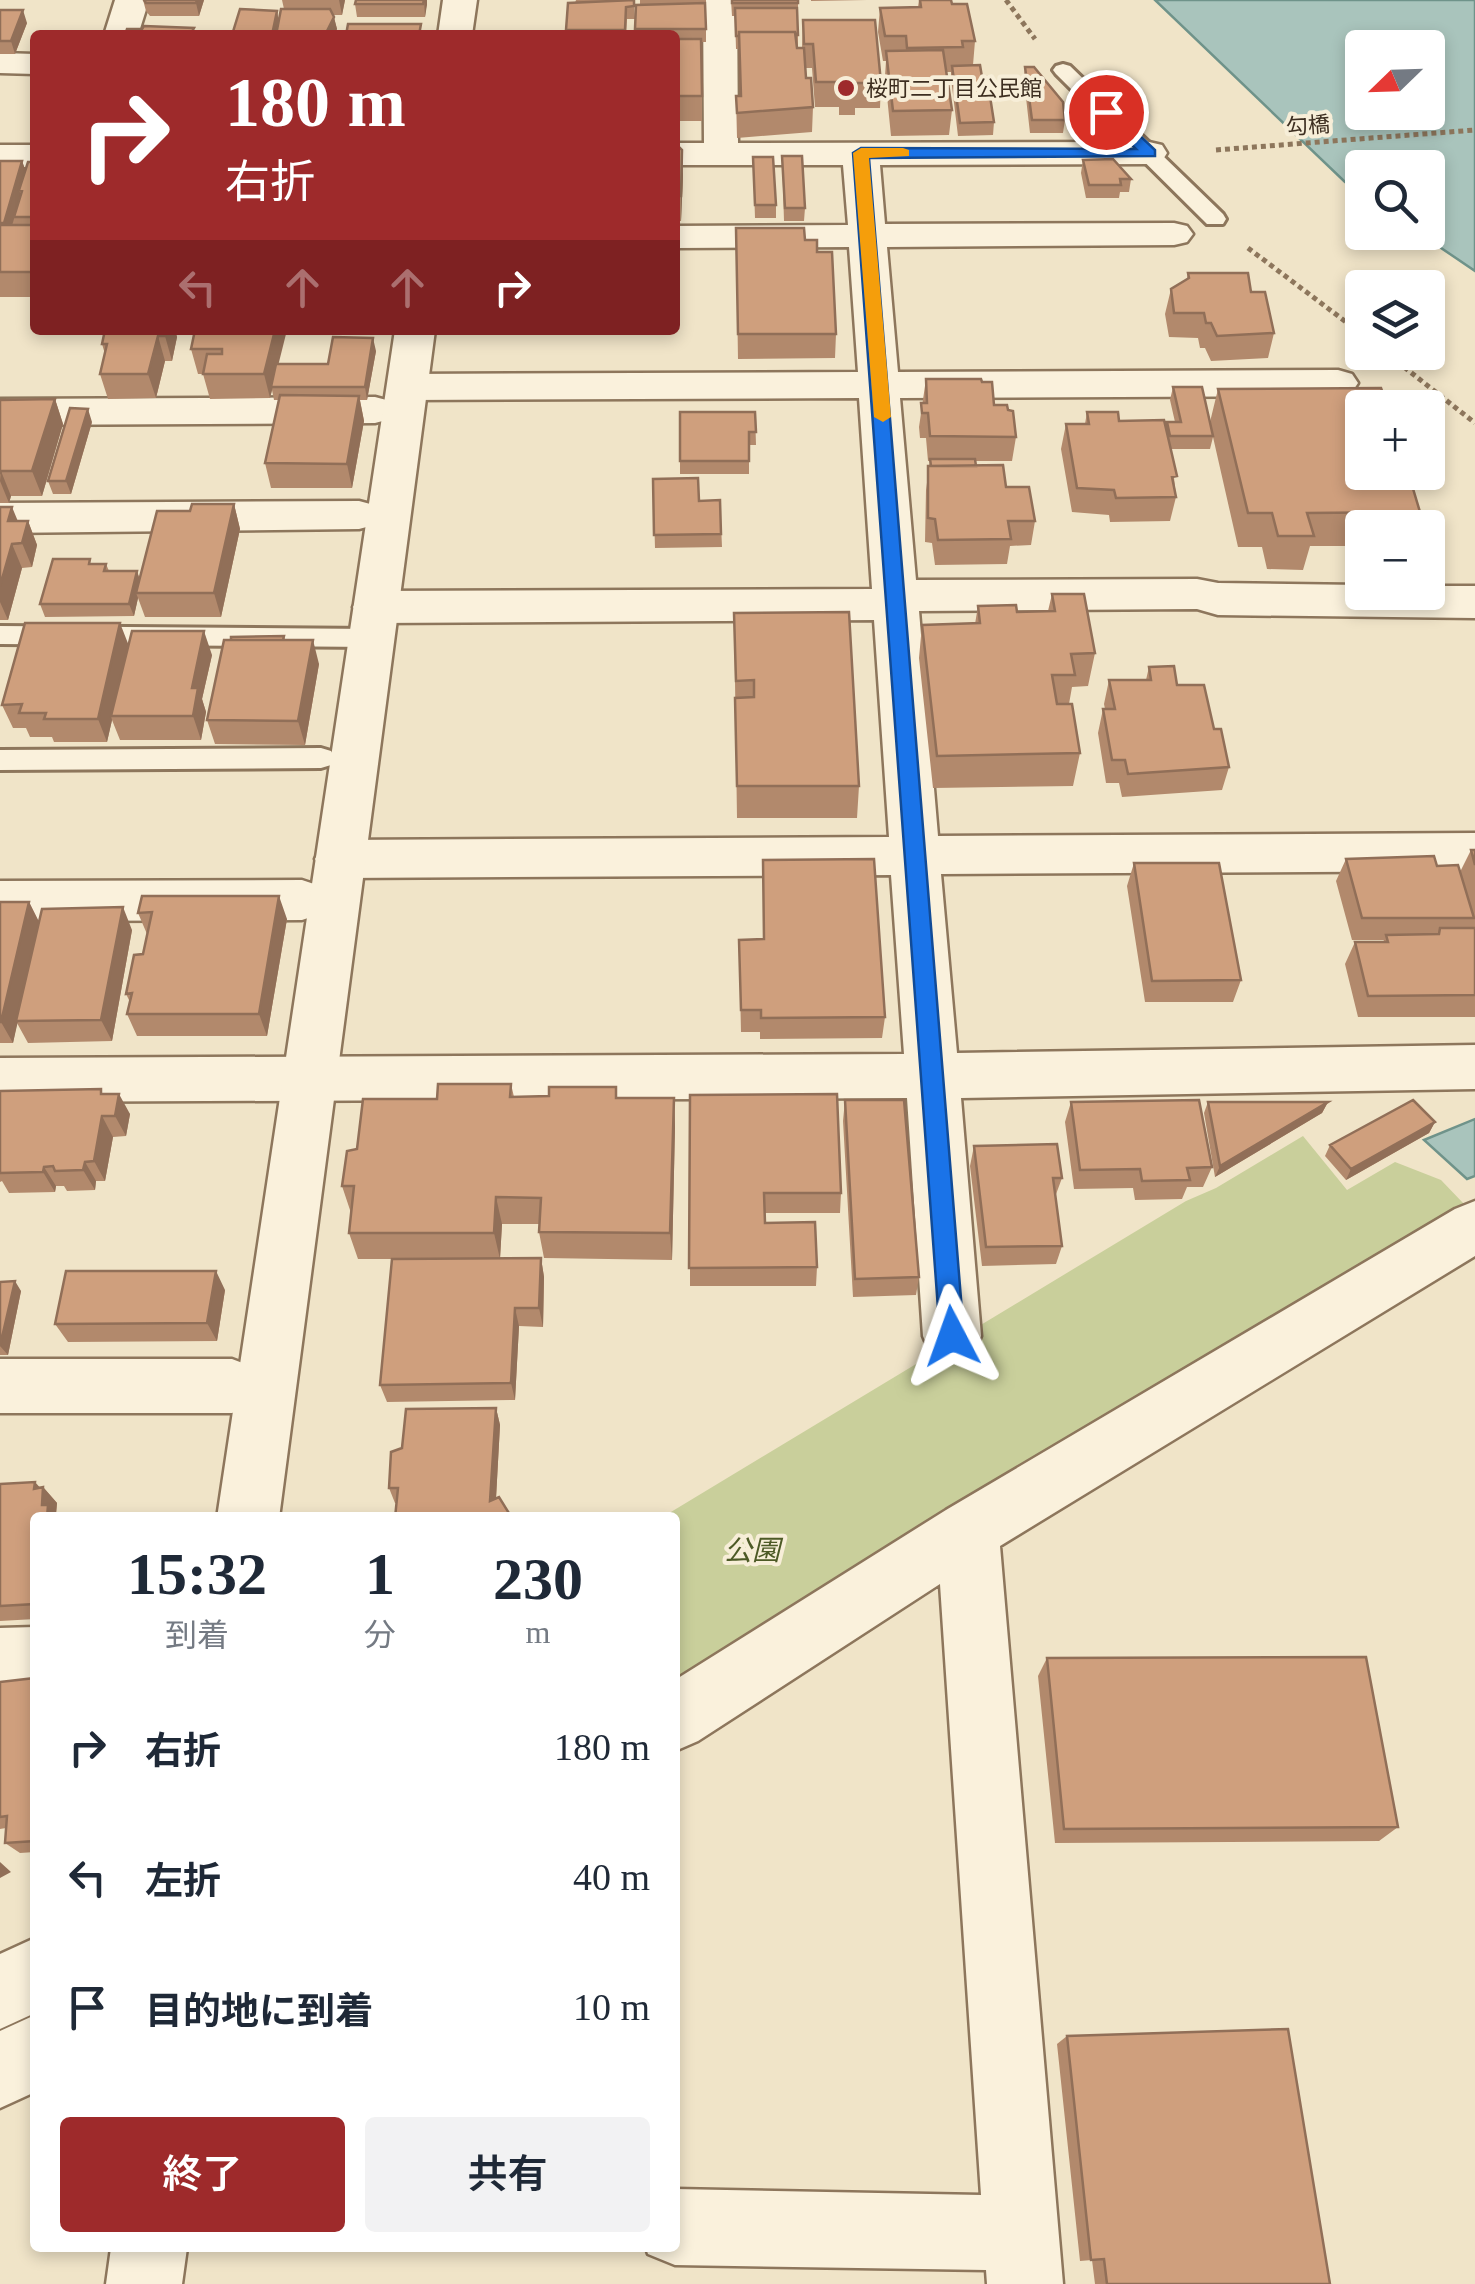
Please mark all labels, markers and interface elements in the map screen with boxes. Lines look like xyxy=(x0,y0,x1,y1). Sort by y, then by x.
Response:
north arrow xyxy=(1345,30,1445,130)
map controls xyxy=(1345,30,1445,610)
text: 180 m xyxy=(225,64,406,141)
icon: right xyxy=(60,70,190,200)
pin xyxy=(1064,70,1149,155)
place label: 桜町二丁目公民館 xyxy=(866,76,1042,101)
marker: 桜町二丁目公民館 xyxy=(835,77,857,99)
icon: arrive xyxy=(1079,85,1134,140)
street label: 勾橋 xyxy=(1285,111,1331,140)
button: search xyxy=(1345,150,1445,250)
text: 右折 xyxy=(225,157,315,207)
icon: left xyxy=(170,260,225,315)
icon: ahead xyxy=(275,260,330,315)
icon: ahead xyxy=(380,260,435,315)
icon: right xyxy=(485,260,540,315)
button: layers xyxy=(1345,270,1445,370)
button: + xyxy=(1345,390,1445,490)
button: − xyxy=(1345,510,1445,610)
position arrow xyxy=(900,1284,1004,1388)
park label: 公園 xyxy=(724,1535,784,1566)
text: 15:32 xyxy=(127,1541,267,1607)
text: 1 xyxy=(365,1541,395,1607)
text: 230 xyxy=(493,1546,583,1612)
text: m xyxy=(526,1614,550,1650)
text: 到着 xyxy=(165,1617,229,1653)
text: 分 xyxy=(364,1617,396,1653)
icon: right xyxy=(60,1720,115,1775)
text: 180 m xyxy=(554,1726,650,1768)
text: 右折 xyxy=(145,1730,221,1772)
icon: left xyxy=(60,1850,115,1905)
text: 40 m xyxy=(573,1856,650,1898)
text: 左折 xyxy=(145,1860,221,1902)
icon: arrive xyxy=(60,1980,115,2035)
text: 10 m xyxy=(573,1986,650,2028)
text: 目的地に到着 xyxy=(145,1990,373,2032)
button: 終了 xyxy=(60,2117,345,2232)
button: 共有 xyxy=(365,2117,650,2232)

